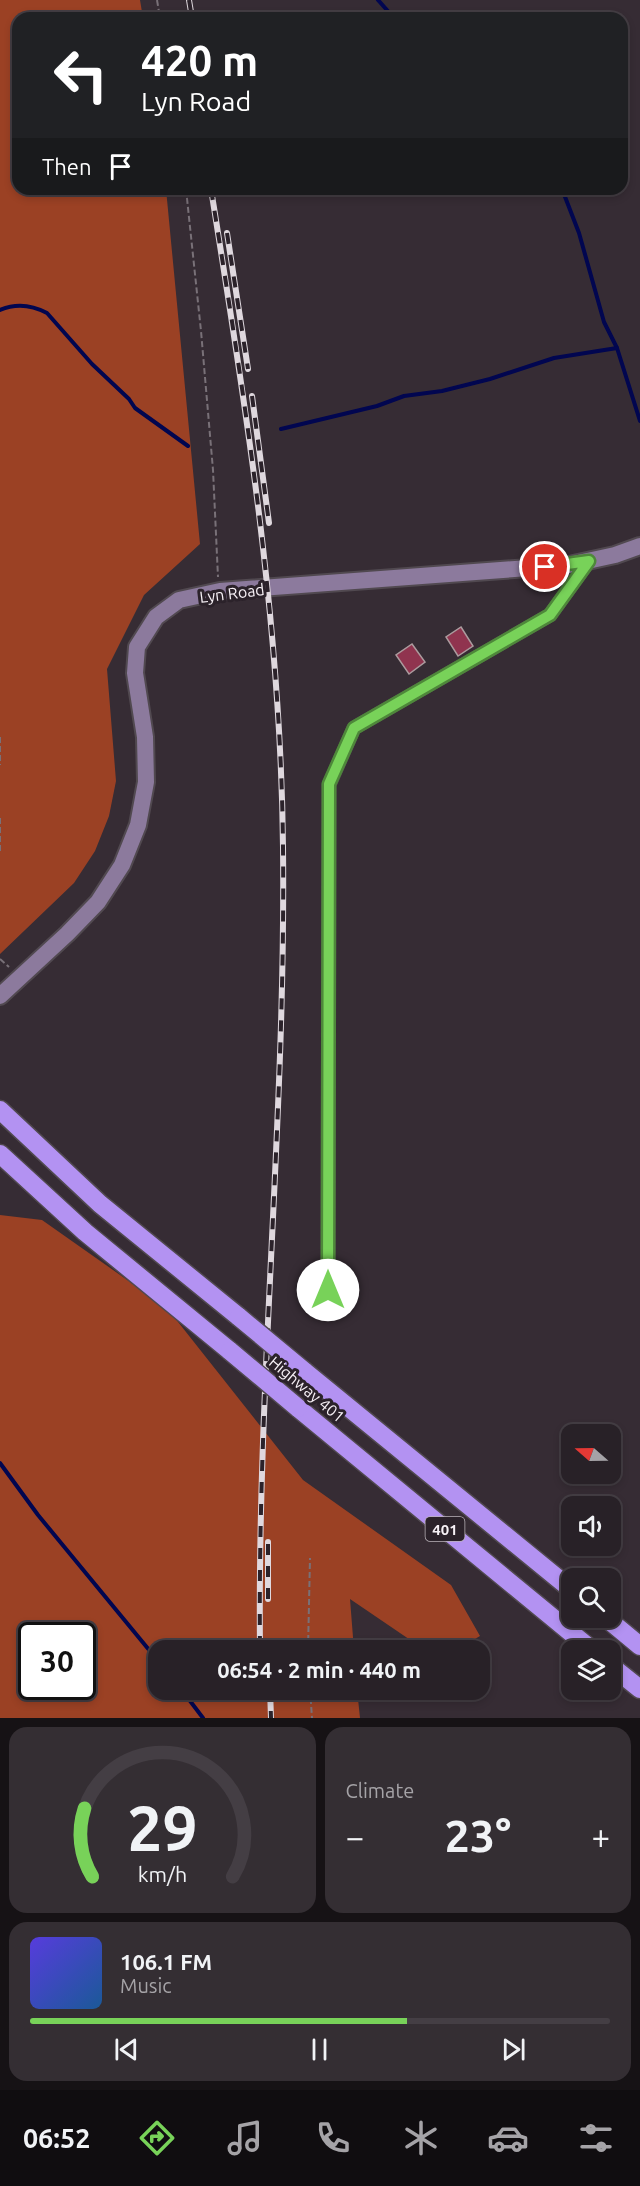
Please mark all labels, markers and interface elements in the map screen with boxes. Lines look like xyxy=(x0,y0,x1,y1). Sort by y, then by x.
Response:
icon: left xyxy=(42,36,120,114)
text: 420 m xyxy=(141,37,258,84)
text: Lyn Road xyxy=(141,86,251,116)
icon: arrive xyxy=(104,150,137,183)
text: Then xyxy=(42,154,92,179)
pin xyxy=(519,541,570,592)
icon: arrive xyxy=(528,550,561,583)
street label: Lyn Road xyxy=(198,580,266,606)
position arrow xyxy=(296,1258,360,1322)
street label: Highway 401 xyxy=(266,1352,348,1426)
north arrow xyxy=(561,1424,621,1484)
map controls xyxy=(561,1424,621,1700)
button: sound xyxy=(561,1496,621,1556)
road number: 401 xyxy=(426,1517,464,1541)
button: search xyxy=(561,1568,621,1628)
speed limit sign: 30 xyxy=(18,1622,96,1700)
button: layers xyxy=(561,1640,621,1700)
text: 06:54 · 2 min · 440 m xyxy=(217,1657,421,1682)
text: Climate xyxy=(346,1779,414,1802)
text: 29 xyxy=(127,1793,197,1863)
text: 23° xyxy=(444,1810,511,1861)
text: − xyxy=(346,1818,364,1855)
text: + xyxy=(591,1818,610,1855)
text: km/h xyxy=(137,1862,187,1886)
text: 106.1 FM xyxy=(120,1949,212,1974)
text: Music xyxy=(120,1974,172,1997)
icon: previous xyxy=(110,2033,143,2066)
icon: pause xyxy=(303,2033,336,2066)
icon: next xyxy=(497,2033,530,2066)
icon: directions xyxy=(136,2117,178,2159)
icon: music xyxy=(224,2117,266,2159)
icon: phone xyxy=(312,2117,354,2159)
icon: climate xyxy=(400,2117,442,2159)
icon: car xyxy=(487,2117,529,2159)
icon: filters xyxy=(575,2117,617,2159)
text: 06:52 xyxy=(23,2123,90,2153)

